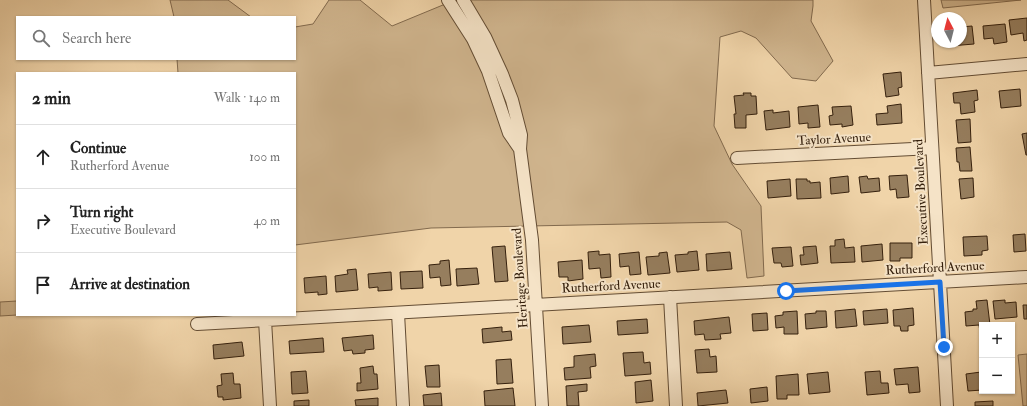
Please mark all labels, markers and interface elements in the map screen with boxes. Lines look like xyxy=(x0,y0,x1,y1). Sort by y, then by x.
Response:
north arrow xyxy=(931,12,967,48)
search box xyxy=(16,16,296,60)
icon: search xyxy=(30,27,52,49)
text: Search here xyxy=(62,29,131,48)
text: 2 min xyxy=(32,88,71,109)
text: Walk · 140 m xyxy=(214,90,280,106)
street label: Taylor Avenue xyxy=(797,129,872,150)
street label: Executive Boulevard xyxy=(910,138,932,245)
text: Continue xyxy=(70,139,126,158)
icon: ahead xyxy=(32,146,54,168)
text: 100 m xyxy=(249,149,280,165)
text: Rutherford Avenue xyxy=(70,158,169,174)
text: Turn right xyxy=(70,203,133,222)
icon: right xyxy=(32,210,54,232)
text: 40 m xyxy=(254,213,280,229)
text: Executive Boulevard xyxy=(70,222,176,238)
street label: Heritage Boulevard xyxy=(508,227,531,329)
street label: Rutherford Avenue xyxy=(885,257,985,279)
icon: arrive xyxy=(32,274,54,296)
text: Arrive at destination xyxy=(70,275,190,294)
street label: Rutherford Avenue xyxy=(561,275,661,297)
route start xyxy=(777,282,795,300)
map controls xyxy=(979,322,1015,394)
button: + xyxy=(979,322,1015,358)
route end xyxy=(935,338,953,356)
button: − xyxy=(979,358,1015,394)

